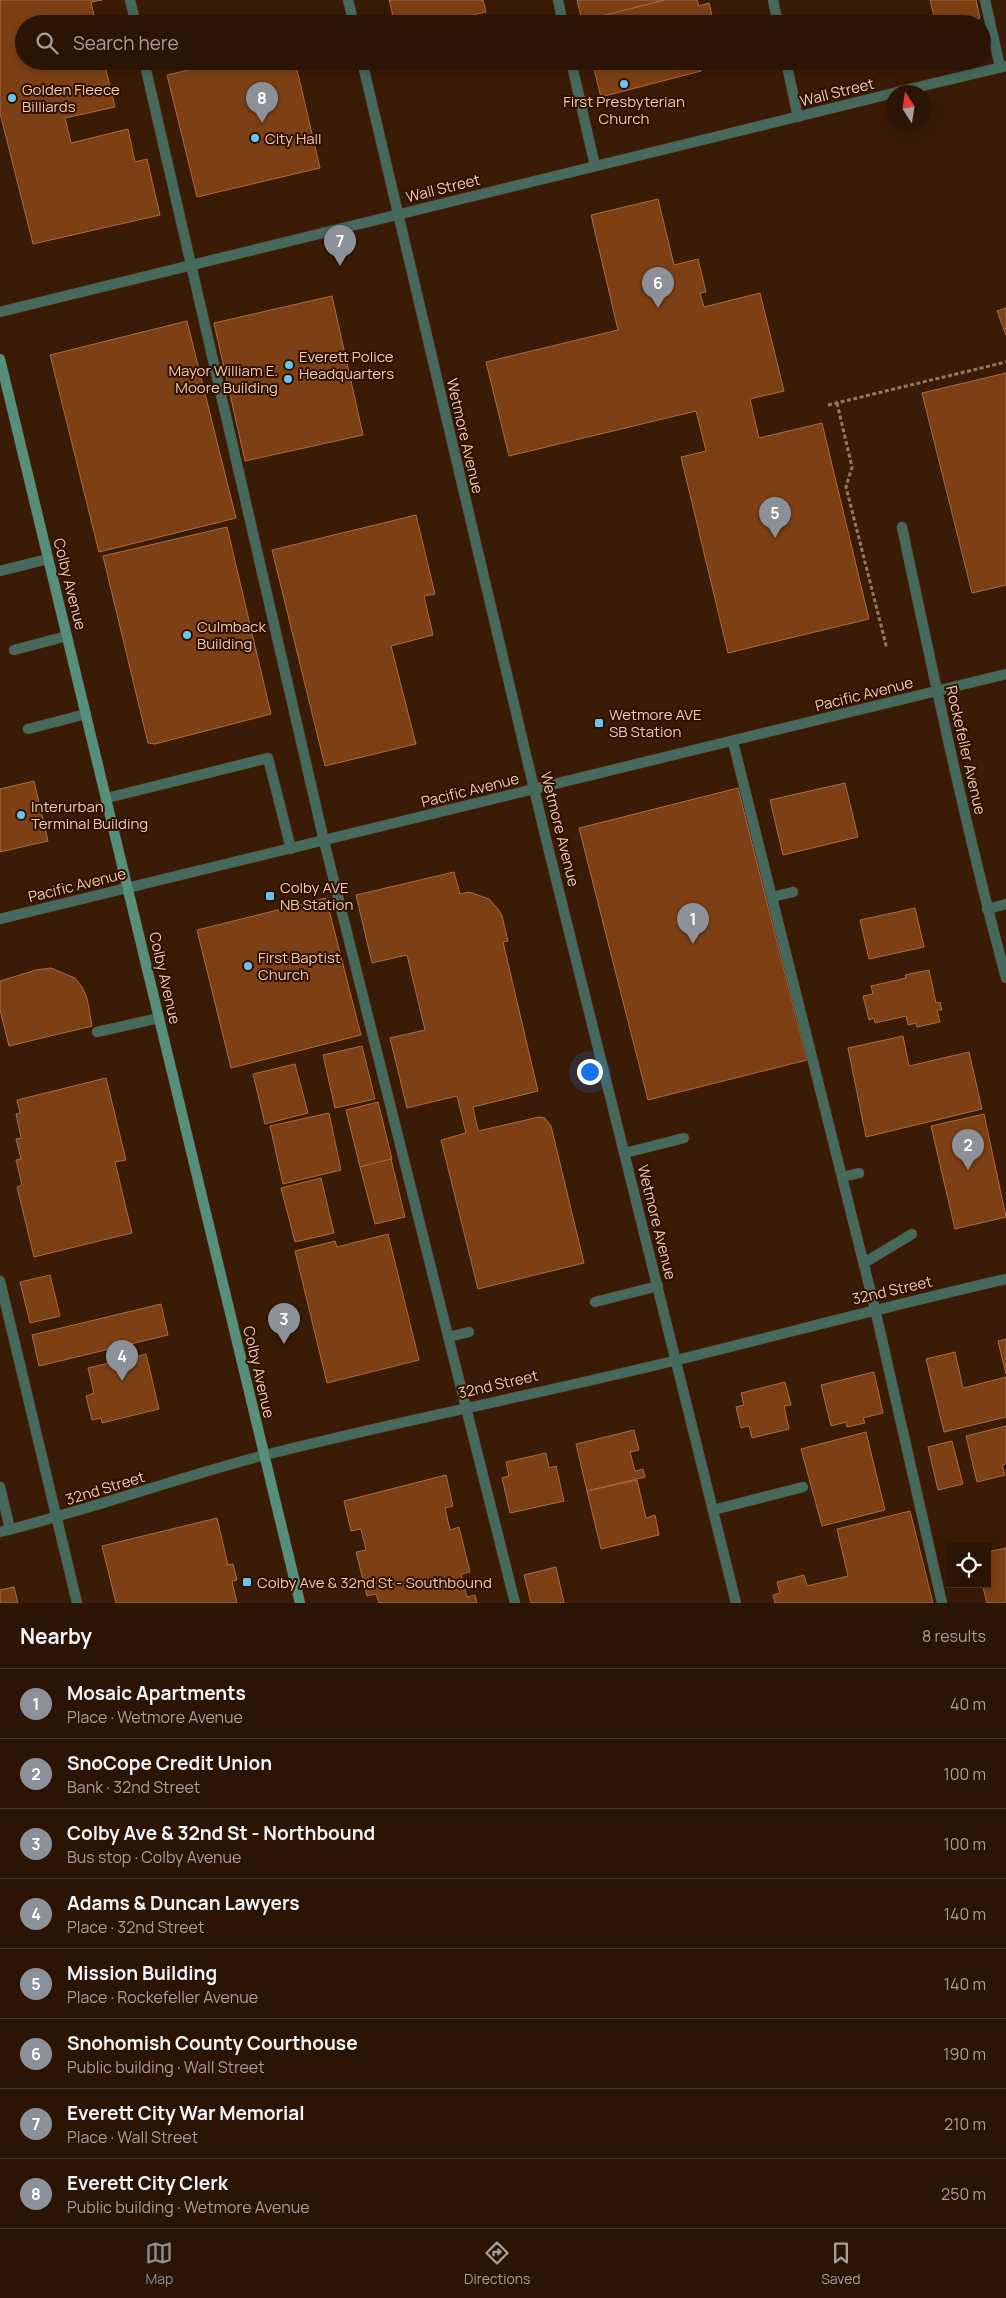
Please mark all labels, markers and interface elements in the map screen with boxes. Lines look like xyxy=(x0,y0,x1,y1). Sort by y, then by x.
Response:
search box xyxy=(15,15,991,70)
icon: search xyxy=(33,29,61,57)
text: Search here xyxy=(73,30,179,56)
street label: Wall Street xyxy=(798,73,876,111)
marker: First Presbyterian Church xyxy=(618,78,630,90)
place label: Golden Fleece Billiards xyxy=(22,79,120,117)
pin: 8 xyxy=(246,82,278,123)
north arrow xyxy=(886,85,931,130)
place label: First Presbyterian Church xyxy=(563,91,685,129)
marker: Golden Fleece Billiards xyxy=(6,92,18,104)
place label: City Hall xyxy=(265,128,322,149)
marker: City Hall xyxy=(249,132,261,144)
street label: Wall Street xyxy=(404,169,482,207)
pin: 7 xyxy=(324,225,356,266)
pin: 6 xyxy=(642,267,674,308)
place label: Everett Police Headquarters xyxy=(299,346,394,384)
marker: Everett Police Headquarters xyxy=(283,359,295,371)
place label: Mayor William E. Moore Building xyxy=(168,360,278,398)
marker: Mayor William E. Moore Building xyxy=(282,373,294,385)
street label: Wetmore Avenue xyxy=(442,376,489,496)
pin: 5 xyxy=(759,497,791,538)
street label: Colby Avenue xyxy=(48,536,92,632)
place label: Culmback Building xyxy=(197,616,266,654)
marker: Culmback Building xyxy=(181,629,193,641)
street label: Pacific Avenue xyxy=(813,672,915,716)
street label: Rockefeller Avenue xyxy=(941,683,991,817)
place label: Wetmore AVE SB Station xyxy=(609,704,702,742)
marker: Wetmore AVE SB Station xyxy=(593,717,605,729)
street label: Pacific Avenue xyxy=(419,768,521,812)
street label: Wetmore Avenue xyxy=(536,769,584,889)
place label: Interurban Terminal Building xyxy=(31,796,148,834)
marker: Interurban Terminal Building xyxy=(15,809,27,821)
street label: Pacific Avenue xyxy=(26,863,128,907)
place label: Colby AVE NB Station xyxy=(280,877,353,915)
marker: Colby AVE NB Station xyxy=(264,890,276,902)
pin: 1 xyxy=(677,903,709,944)
street label: Colby Avenue xyxy=(144,930,186,1026)
place label: First Baptist Church xyxy=(258,947,341,985)
marker: First Baptist Church xyxy=(242,960,254,972)
your location xyxy=(577,1059,603,1085)
pin: 2 xyxy=(952,1129,984,1170)
street label: Wetmore Avenue xyxy=(633,1162,681,1282)
street label: 32nd Street xyxy=(850,1271,934,1309)
pin: 3 xyxy=(268,1303,300,1344)
street label: Colby Avenue xyxy=(238,1324,280,1420)
pin: 4 xyxy=(106,1340,138,1381)
street label: 32nd Street xyxy=(456,1365,540,1403)
street label: 32nd Street xyxy=(63,1466,147,1510)
map controls xyxy=(946,1543,991,1588)
button: locate xyxy=(946,1543,991,1588)
place label: Colby Ave & 32nd St - Southbound xyxy=(257,1572,492,1593)
marker: Colby Ave & 32nd St - Southbound xyxy=(241,1576,253,1588)
text: Nearby xyxy=(20,1622,92,1650)
text: 8 results xyxy=(922,1625,986,1647)
text: Mosaic Apartments xyxy=(67,1680,246,1706)
text: 1 xyxy=(32,1693,40,1715)
text: 40 m xyxy=(950,1693,986,1715)
text: Place · Wetmore Avenue xyxy=(67,1706,243,1728)
text: SnoCope Credit Union xyxy=(67,1750,272,1776)
text: 2 xyxy=(31,1763,41,1785)
text: 100 m xyxy=(943,1763,986,1785)
text: Bank · 32nd Street xyxy=(67,1776,200,1798)
text: Colby Ave & 32nd St - Northbound xyxy=(67,1820,375,1846)
text: 3 xyxy=(31,1833,41,1855)
text: 100 m xyxy=(943,1833,986,1855)
text: Bus stop · Colby Avenue xyxy=(67,1846,241,1868)
text: Adams & Duncan Lawyers xyxy=(67,1890,299,1916)
text: 4 xyxy=(31,1903,41,1925)
text: 140 m xyxy=(944,1903,986,1925)
text: Place · 32nd Street xyxy=(67,1916,204,1938)
text: Mission Building xyxy=(67,1960,217,1986)
text: 5 xyxy=(31,1973,41,1995)
text: 140 m xyxy=(944,1973,986,1995)
text: Place · Rockefeller Avenue xyxy=(67,1986,258,2008)
text: Snohomish County Courthouse xyxy=(67,2030,358,2056)
text: 6 xyxy=(31,2043,41,2065)
text: 190 m xyxy=(943,2043,986,2065)
text: Public building · Wall Street xyxy=(67,2056,265,2078)
text: Everett City War Memorial xyxy=(67,2100,305,2126)
text: 7 xyxy=(32,2113,40,2135)
text: 210 m xyxy=(944,2113,986,2135)
text: Place · Wall Street xyxy=(67,2126,198,2148)
text: Everett City Clerk xyxy=(67,2170,228,2196)
text: 8 xyxy=(31,2183,41,2205)
text: 250 m xyxy=(941,2183,986,2205)
text: Public building · Wetmore Avenue xyxy=(67,2196,310,2218)
tab: Map xyxy=(145,2239,173,2288)
tab: Directions xyxy=(464,2239,530,2288)
tab: Saved xyxy=(821,2239,861,2288)

